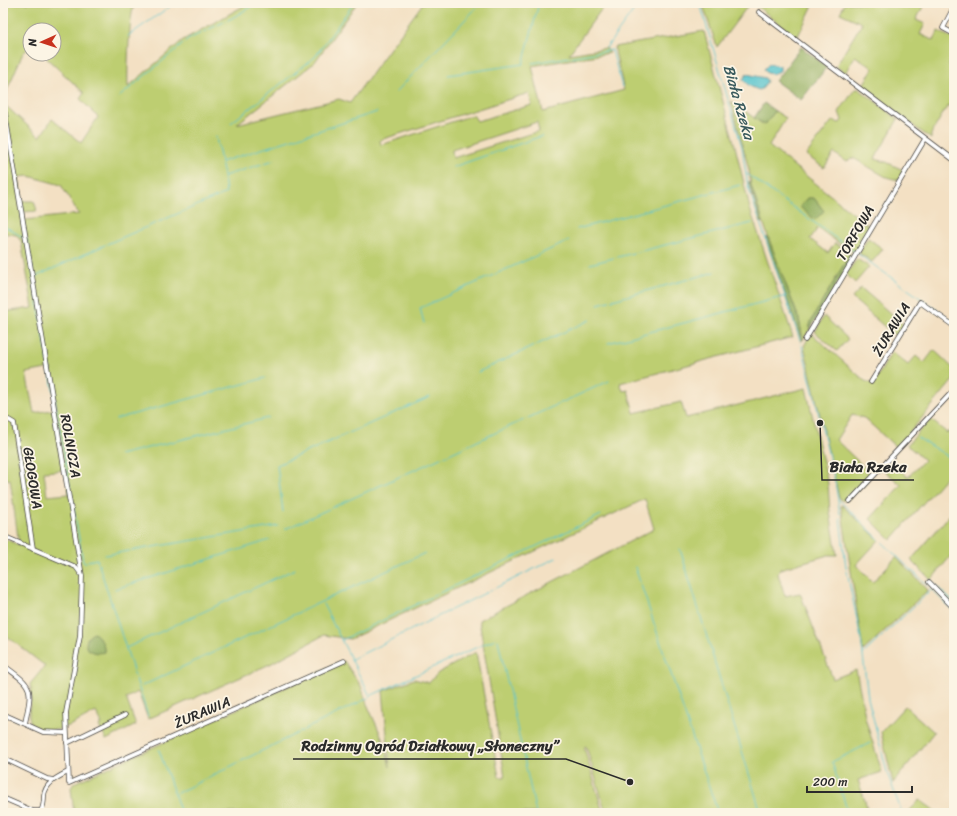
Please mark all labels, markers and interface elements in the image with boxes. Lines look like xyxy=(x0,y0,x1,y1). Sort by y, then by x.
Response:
north arrow xyxy=(22,22,62,62)
text: N xyxy=(23,38,42,48)
water label: Biała Rzeka xyxy=(716,61,763,145)
street label: TORFOWA xyxy=(829,201,881,266)
street label: ŻURAWIA xyxy=(865,297,918,361)
street label: ROLNICZA xyxy=(53,412,88,480)
street label: GŁOGOWA xyxy=(15,445,50,511)
callout: Biała Rzeka xyxy=(822,453,914,480)
text: Biała Rzeka xyxy=(830,454,907,480)
street label: ŻURAWIA xyxy=(170,689,235,736)
callout: Rodzinny Ogród Działkowy „Słoneczny” xyxy=(293,732,566,759)
text: Rodzinny Ogród Działkowy „Słoneczny” xyxy=(301,733,560,759)
scale bar xyxy=(807,768,912,794)
text: 200 m xyxy=(813,771,847,793)

